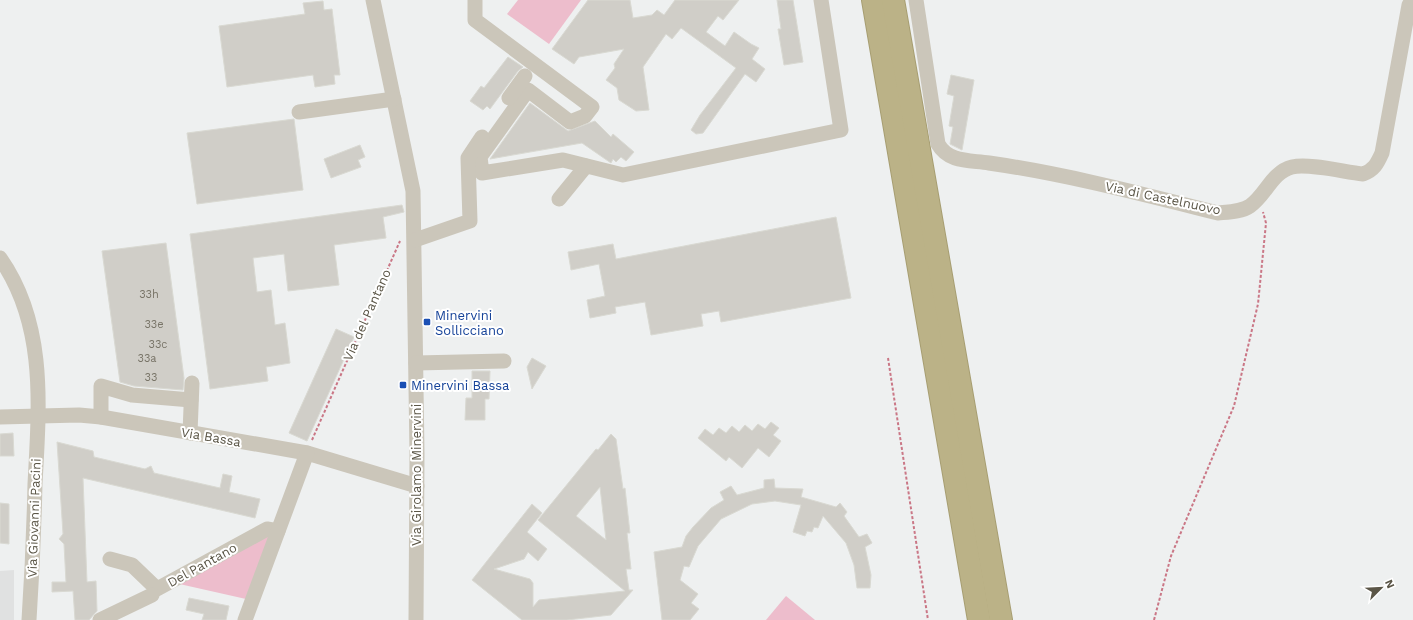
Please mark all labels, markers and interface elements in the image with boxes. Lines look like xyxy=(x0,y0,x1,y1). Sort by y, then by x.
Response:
street label: Via di Castelnuovo xyxy=(1104,178,1222,218)
street label: Via del Pantano xyxy=(340,267,394,363)
house number: 33h xyxy=(139,288,159,301)
place label: Minervini Sollicciano xyxy=(435,308,504,338)
marker: Minervini Sollicciano xyxy=(422,317,432,327)
house number: 33e xyxy=(144,318,164,331)
house number: 33c xyxy=(149,338,168,351)
house number: 33a xyxy=(137,352,157,365)
house number: 33 xyxy=(145,371,157,384)
place label: Minervini Bassa xyxy=(411,378,510,393)
marker: Minervini Bassa xyxy=(398,380,408,390)
street label: Via Girolamo Minervini xyxy=(409,404,424,546)
street label: Via Bassa xyxy=(180,424,243,450)
street label: Via Giovanni Pacini xyxy=(24,458,44,578)
street label: Del Pantano xyxy=(165,540,239,590)
north arrow xyxy=(1361,568,1401,608)
text: N xyxy=(1382,578,1397,591)

